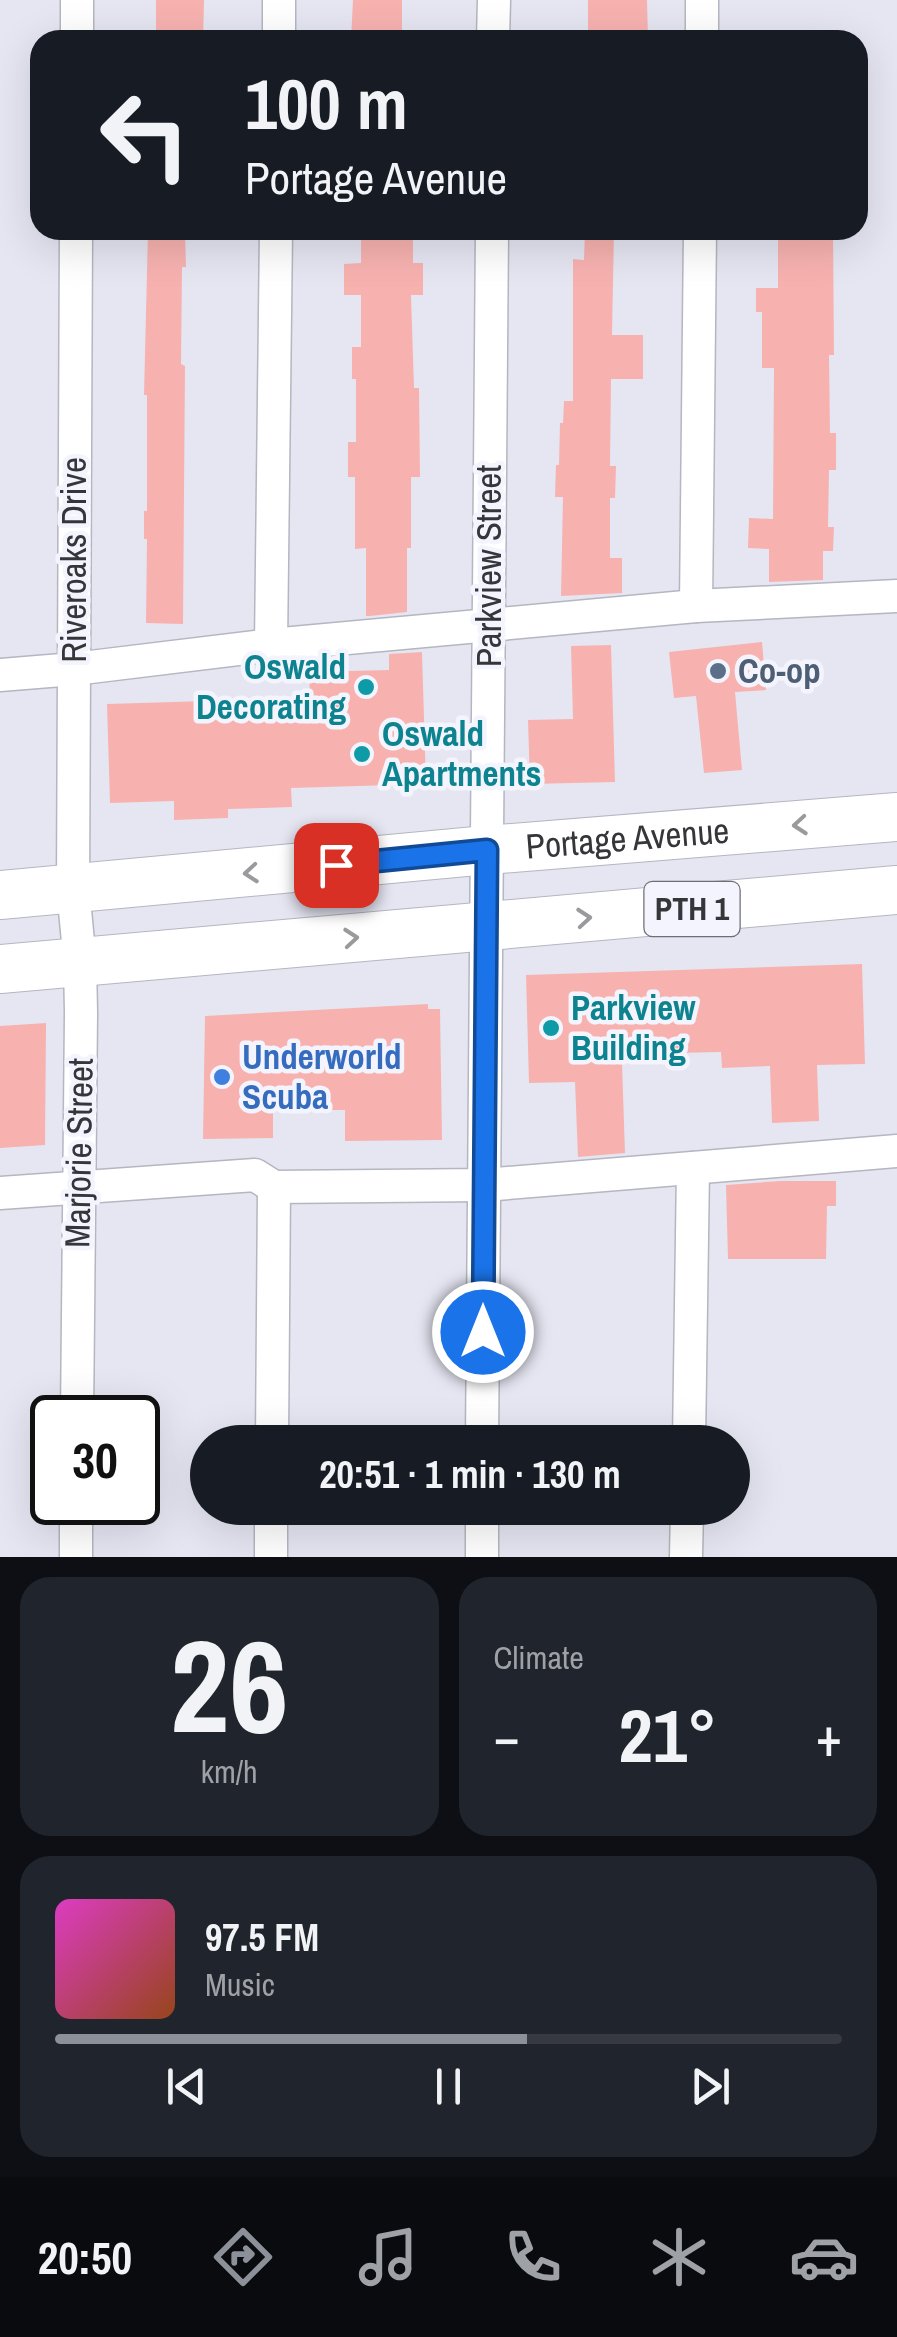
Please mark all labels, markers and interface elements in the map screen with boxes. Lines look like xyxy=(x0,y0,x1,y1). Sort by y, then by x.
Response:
text: 100 m xyxy=(245,57,408,151)
icon: left xyxy=(80,70,210,200)
text: Portage Avenue xyxy=(245,147,507,208)
street label: Riveroaks Drive xyxy=(50,457,97,663)
street label: Parkview Street xyxy=(465,465,512,667)
place label: Oswald Decorating xyxy=(196,643,346,730)
place label: Co-op xyxy=(738,647,821,694)
marker: Co-op xyxy=(707,660,729,682)
marker: Oswald Decorating xyxy=(355,676,377,698)
place label: Oswald Apartments xyxy=(382,710,541,797)
marker: Oswald Apartments xyxy=(351,743,373,765)
street label: Portage Avenue xyxy=(524,807,731,870)
one-way arrow xyxy=(791,814,807,835)
pin xyxy=(294,823,379,908)
icon: arrive xyxy=(309,838,364,893)
one-way arrow xyxy=(242,861,258,883)
road number: PTH 1 xyxy=(644,882,740,936)
one-way arrow xyxy=(576,908,592,930)
one-way arrow xyxy=(344,928,360,950)
place label: Parkview Building xyxy=(571,984,696,1071)
marker: Parkview Building xyxy=(540,1017,562,1039)
place label: Underworld Scuba xyxy=(242,1033,401,1120)
street label: Marjorie Street xyxy=(53,1058,104,1248)
marker: Underworld Scuba xyxy=(211,1066,233,1088)
position arrow xyxy=(431,1280,535,1384)
speed limit sign: 30 xyxy=(30,1395,160,1525)
text: 20:51 · 1 min · 130 m xyxy=(319,1449,621,1500)
text: 26 xyxy=(170,1597,289,1773)
text: Climate xyxy=(494,1636,584,1679)
text: 21° xyxy=(619,1684,717,1785)
text: − xyxy=(494,1699,520,1773)
text: + xyxy=(816,1699,842,1773)
text: km/h xyxy=(201,1750,258,1793)
text: 97.5 FM xyxy=(205,1912,319,1963)
text: Music xyxy=(205,1963,275,2006)
icon: previous xyxy=(159,2059,214,2114)
icon: pause xyxy=(421,2059,476,2114)
icon: next xyxy=(683,2059,738,2114)
icon: directions xyxy=(208,2222,278,2292)
icon: music xyxy=(353,2222,423,2292)
icon: phone xyxy=(498,2222,568,2292)
icon: climate xyxy=(644,2222,714,2292)
icon: car xyxy=(789,2222,859,2292)
text: 20:50 xyxy=(38,2227,132,2288)

